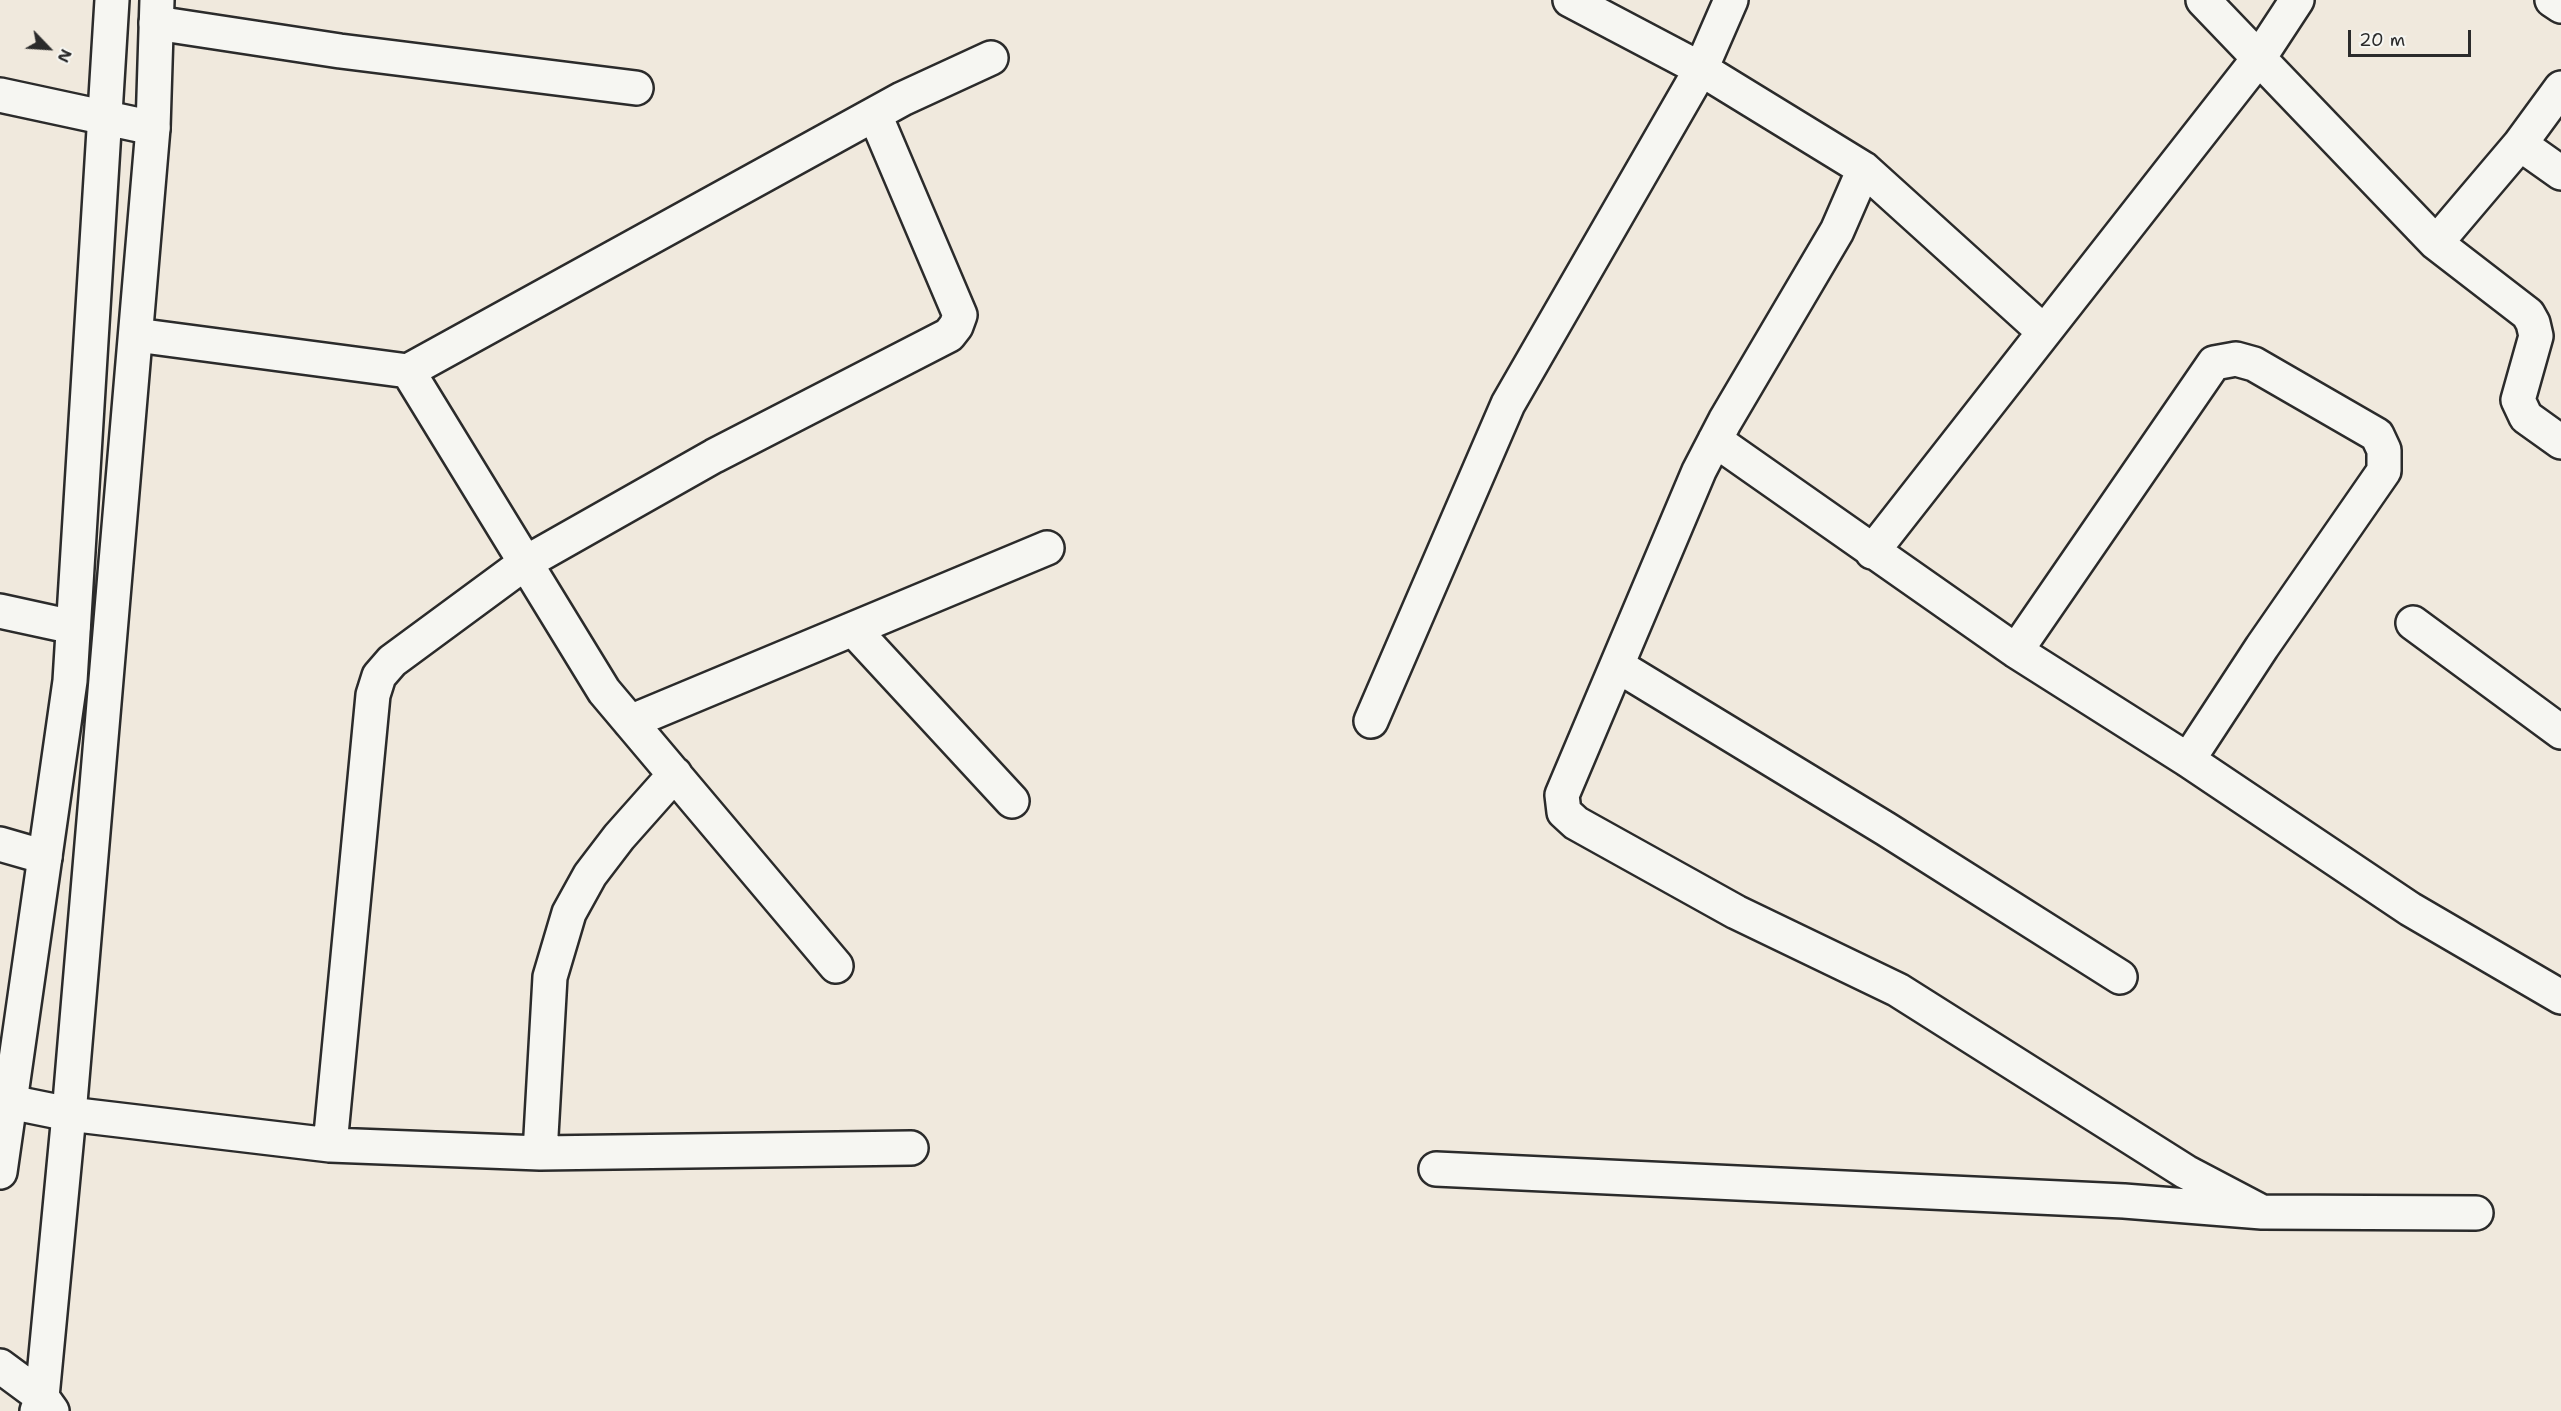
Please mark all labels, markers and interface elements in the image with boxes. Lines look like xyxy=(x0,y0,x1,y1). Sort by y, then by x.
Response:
north arrow xyxy=(18,18,78,78)
scale bar xyxy=(2351,18,2474,56)
text: 20 m xyxy=(2359,28,2405,52)
text: N xyxy=(53,46,77,66)

